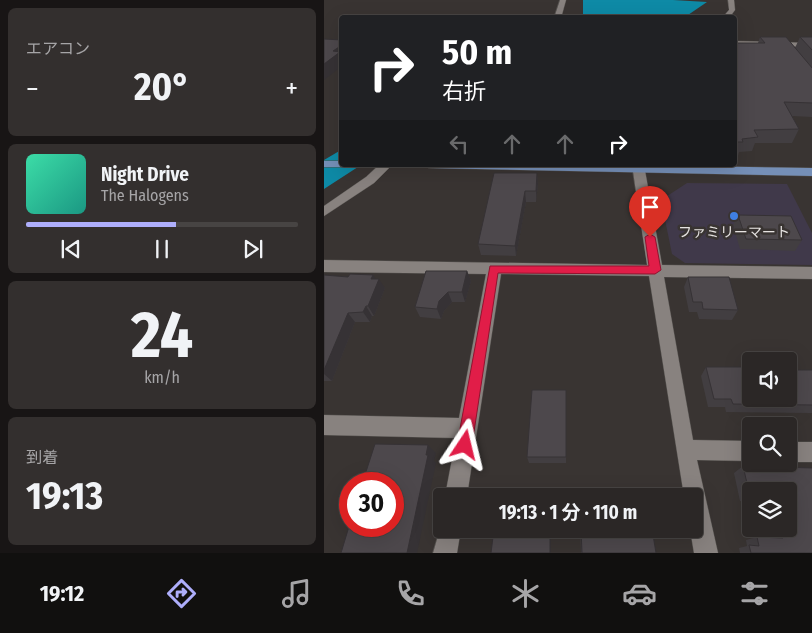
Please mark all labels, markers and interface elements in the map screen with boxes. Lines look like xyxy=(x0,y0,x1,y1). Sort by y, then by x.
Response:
text: 50 m xyxy=(442,31,512,73)
icon: right xyxy=(359,35,424,100)
text: エアコン xyxy=(26,39,90,58)
text: 20° xyxy=(134,64,190,110)
text: − xyxy=(26,72,39,105)
text: + xyxy=(285,72,298,105)
text: 右折 xyxy=(442,78,486,105)
icon: left xyxy=(445,130,473,158)
icon: ahead xyxy=(498,130,526,158)
icon: ahead xyxy=(551,130,579,158)
icon: right xyxy=(604,130,632,158)
text: Night Drive xyxy=(101,163,189,186)
text: The Halogens xyxy=(101,186,189,205)
pin xyxy=(629,186,671,237)
icon: arrive xyxy=(636,193,664,221)
marker: ファミリーマート xyxy=(728,210,740,222)
place label: ファミリーマート xyxy=(678,224,790,241)
icon: previous xyxy=(57,235,85,263)
icon: pause xyxy=(148,235,176,263)
icon: next xyxy=(239,235,267,263)
text: 24 xyxy=(131,296,193,374)
map controls xyxy=(742,352,797,537)
button: sound xyxy=(742,352,797,407)
text: km/h xyxy=(144,368,180,387)
button: search xyxy=(742,417,797,472)
position arrow xyxy=(438,418,490,470)
text: 到着 xyxy=(26,448,58,467)
speed limit sign: 30 xyxy=(339,472,404,537)
text: 19:13 xyxy=(26,473,103,519)
button: layers xyxy=(742,482,797,537)
text: 19:13 · 1 分 · 110 m xyxy=(499,501,637,524)
icon: directions xyxy=(164,576,199,611)
icon: music xyxy=(279,576,314,611)
icon: phone xyxy=(393,576,428,611)
icon: climate xyxy=(508,576,543,611)
icon: car xyxy=(622,576,657,611)
icon: filters xyxy=(737,576,772,611)
text: 19:12 xyxy=(40,580,84,607)

